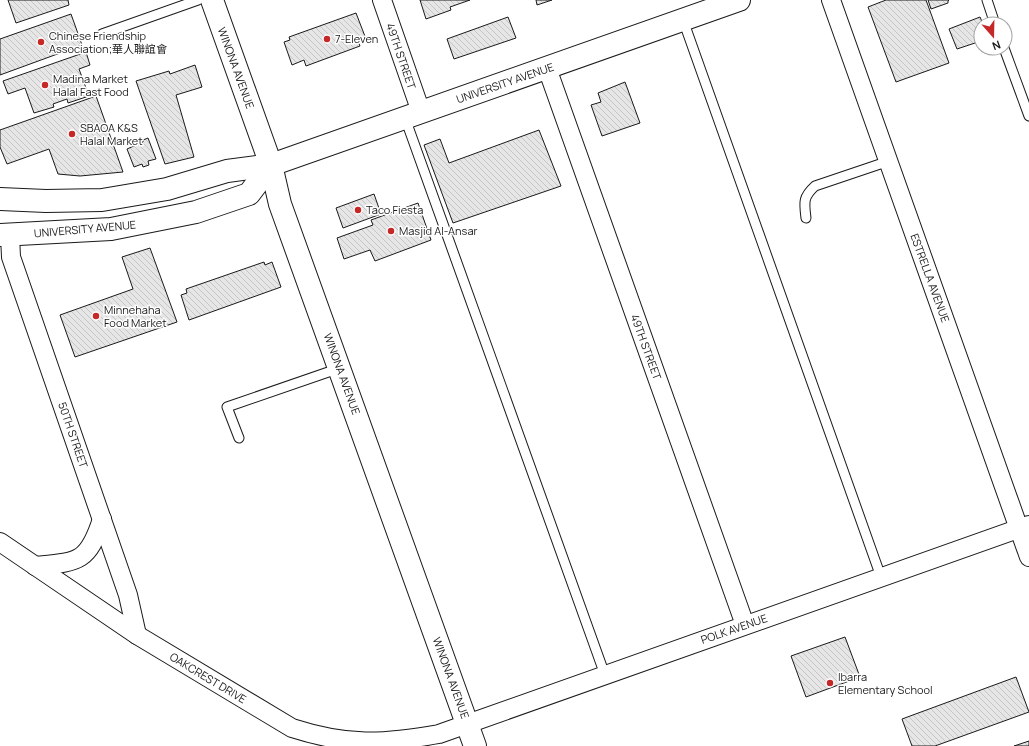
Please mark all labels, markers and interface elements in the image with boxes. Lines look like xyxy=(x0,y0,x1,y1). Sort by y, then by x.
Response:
north arrow xyxy=(973,16,1013,56)
street label: 49TH STREET xyxy=(383,21,420,91)
street label: WINONA AVENUE xyxy=(215,25,258,111)
place label: Chinese Friendship Association;華人聯誼會 xyxy=(49,28,167,56)
place label: 7-Eleven xyxy=(335,31,378,46)
marker: 7-Eleven xyxy=(322,34,332,44)
marker: Chinese Friendship Association;華人聯誼會 xyxy=(36,37,46,47)
text: N xyxy=(990,37,1003,54)
street label: UNIVERSITY AVENUE xyxy=(454,59,556,106)
place label: Madina Market Halal Fast Food xyxy=(53,71,129,99)
marker: Madina Market Halal Fast Food xyxy=(40,80,50,90)
place label: SBAOA K&S Halal Market xyxy=(80,120,143,148)
marker: SBAOA K&S Halal Market xyxy=(67,129,77,139)
place label: Taco Fiesta xyxy=(366,202,423,217)
marker: Taco Fiesta xyxy=(353,205,363,215)
street label: UNIVERSITY AVENUE xyxy=(33,217,137,240)
place label: Masjid Al-Ansar xyxy=(399,223,477,238)
marker: Masjid Al-Ansar xyxy=(386,226,396,236)
street label: ESTRELLA AVENUE xyxy=(907,231,954,324)
place label: Minnehaha Food Market xyxy=(104,302,167,330)
marker: Minnehaha Food Market xyxy=(91,311,101,321)
street label: 49TH STREET xyxy=(628,312,665,382)
street label: WINONA AVENUE xyxy=(321,331,364,417)
street label: 50TH STREET xyxy=(55,400,92,470)
street label: POLK AVENUE xyxy=(699,610,769,647)
street label: WINONA AVENUE xyxy=(430,635,473,721)
street label: OAKCREST DRIVE xyxy=(167,649,249,706)
place label: Ibarra Elementary School xyxy=(838,669,933,697)
marker: Ibarra Elementary School xyxy=(825,678,835,688)

